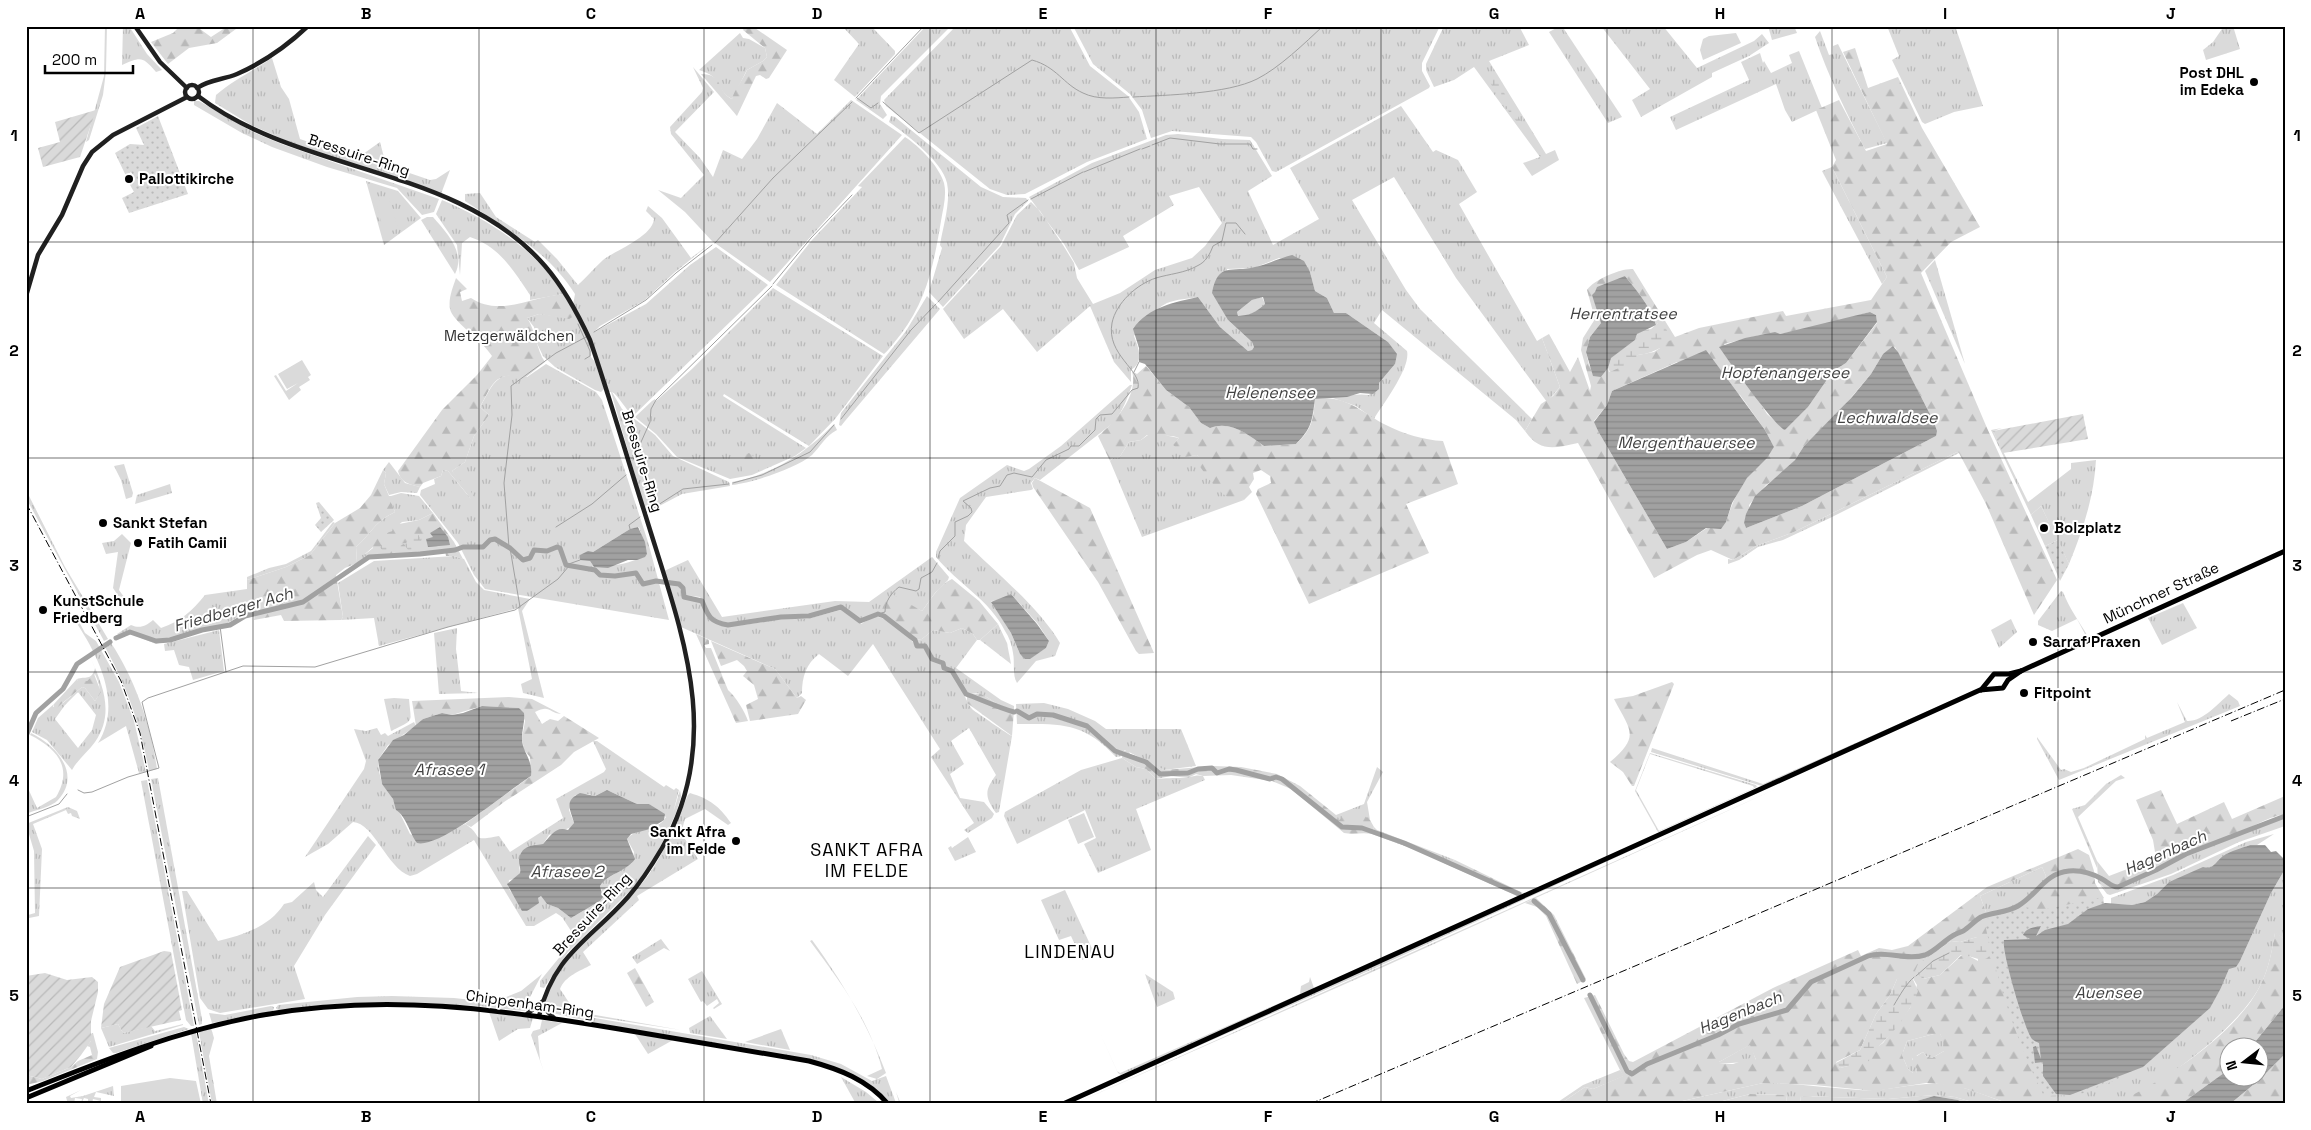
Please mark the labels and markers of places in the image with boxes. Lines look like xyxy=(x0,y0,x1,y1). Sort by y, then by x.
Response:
place label: Post DHL im Edeka xyxy=(2180,63,2244,99)
marker: Post DHL im Edeka xyxy=(2248,76,2260,88)
place label: Pallottikirche xyxy=(139,169,235,188)
marker: Pallottikirche xyxy=(123,173,135,185)
place label: Sankt Stefan xyxy=(113,513,208,532)
marker: Sankt Stefan xyxy=(97,517,109,529)
place label: Bolzplatz xyxy=(2054,518,2121,537)
marker: Bolzplatz xyxy=(2038,522,2050,534)
place label: Fatih Camii xyxy=(148,533,227,552)
marker: Fatih Camii xyxy=(132,537,144,549)
place label: KunstSchule Friedberg xyxy=(53,591,144,627)
marker: KunstSchule Friedberg xyxy=(37,604,49,616)
place label: Sarraf Praxen xyxy=(2043,632,2141,651)
marker: Sarraf Praxen xyxy=(2027,636,2039,648)
place label: Fitpoint xyxy=(2034,683,2092,702)
marker: Fitpoint xyxy=(2018,687,2030,699)
place label: Sankt Afra im Felde xyxy=(650,822,726,858)
marker: Sankt Afra im Felde xyxy=(730,835,742,847)

